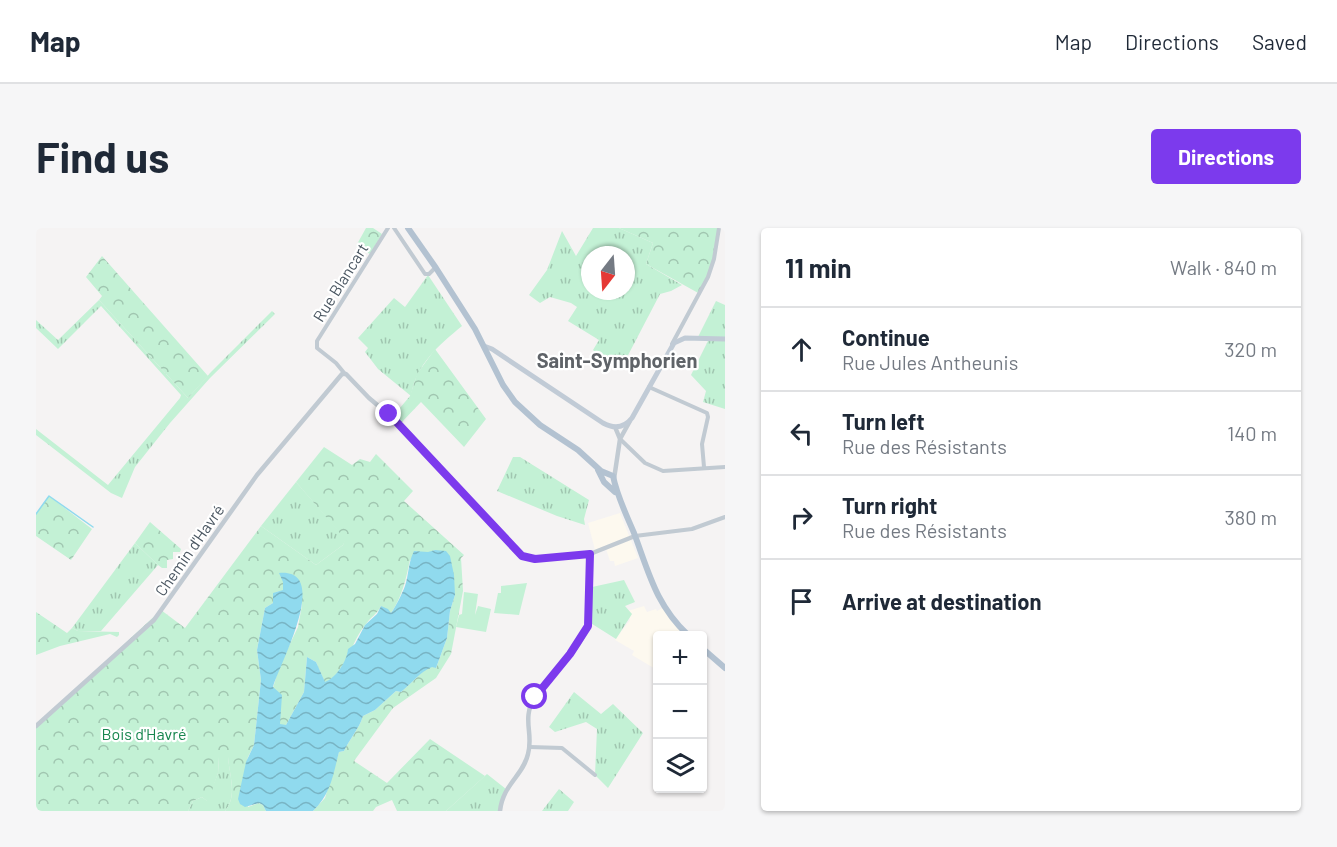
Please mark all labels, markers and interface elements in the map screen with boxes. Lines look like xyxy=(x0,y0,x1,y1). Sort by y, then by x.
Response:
text: Map xyxy=(30,24,81,58)
text: Map xyxy=(1055,29,1092,54)
text: Directions xyxy=(1125,29,1219,54)
text: Saved xyxy=(1252,29,1307,54)
button: Directions xyxy=(1151,129,1301,184)
text: Find us xyxy=(36,131,169,181)
street label: Rue Blancart xyxy=(308,239,372,325)
north arrow xyxy=(581,246,635,300)
text: 11 min xyxy=(785,252,851,283)
text: Walk · 840 m xyxy=(1170,255,1277,279)
text: Continue xyxy=(842,324,930,350)
icon: ahead xyxy=(785,333,818,366)
text: 320 m xyxy=(1224,337,1277,361)
district label: Saint-Symphorien xyxy=(537,348,697,372)
text: Rue Jules Antheunis xyxy=(842,350,1018,374)
route end xyxy=(375,400,401,426)
text: Turn left xyxy=(842,408,925,434)
icon: left xyxy=(785,417,818,450)
text: 140 m xyxy=(1227,421,1277,445)
text: Rue des Résistants xyxy=(842,434,1007,458)
text: Turn right xyxy=(842,492,937,518)
street label: Chemin d'Havré xyxy=(150,501,228,599)
icon: right xyxy=(785,501,818,534)
text: 380 m xyxy=(1224,505,1277,529)
text: Rue des Résistants xyxy=(842,518,1007,542)
icon: arrive xyxy=(785,585,818,618)
text: Arrive at destination xyxy=(842,588,1041,614)
map controls xyxy=(653,631,707,793)
button: + xyxy=(653,631,707,685)
route start xyxy=(521,683,547,709)
button: − xyxy=(653,685,707,739)
park label: Bois d'Havré xyxy=(102,724,187,743)
button: layers xyxy=(653,739,707,793)

